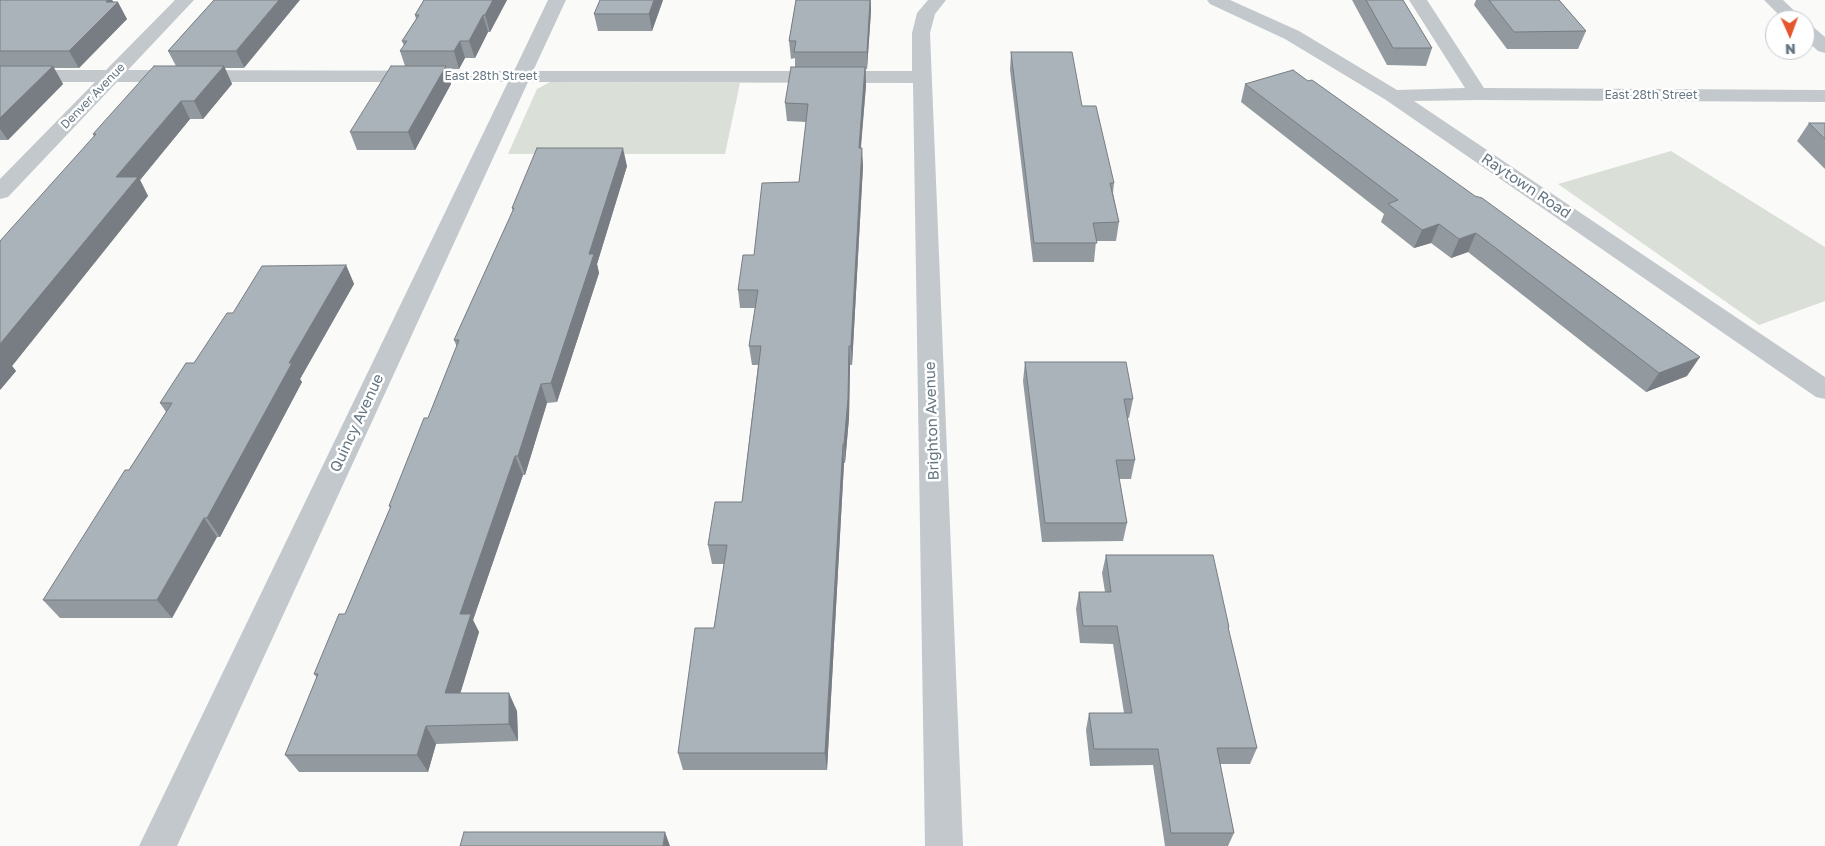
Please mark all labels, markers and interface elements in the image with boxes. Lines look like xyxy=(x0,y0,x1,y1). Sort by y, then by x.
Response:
north arrow xyxy=(1765,10,1815,60)
text: N xyxy=(1785,41,1796,58)
street label: Denver Avenue xyxy=(58,60,128,132)
street label: East 28th Street xyxy=(444,69,538,83)
street label: East 28th Street xyxy=(1604,88,1698,102)
street label: Raytown Road xyxy=(1478,150,1574,222)
street label: Brighton Avenue xyxy=(921,361,943,481)
street label: Quincy Avenue xyxy=(326,371,388,475)

